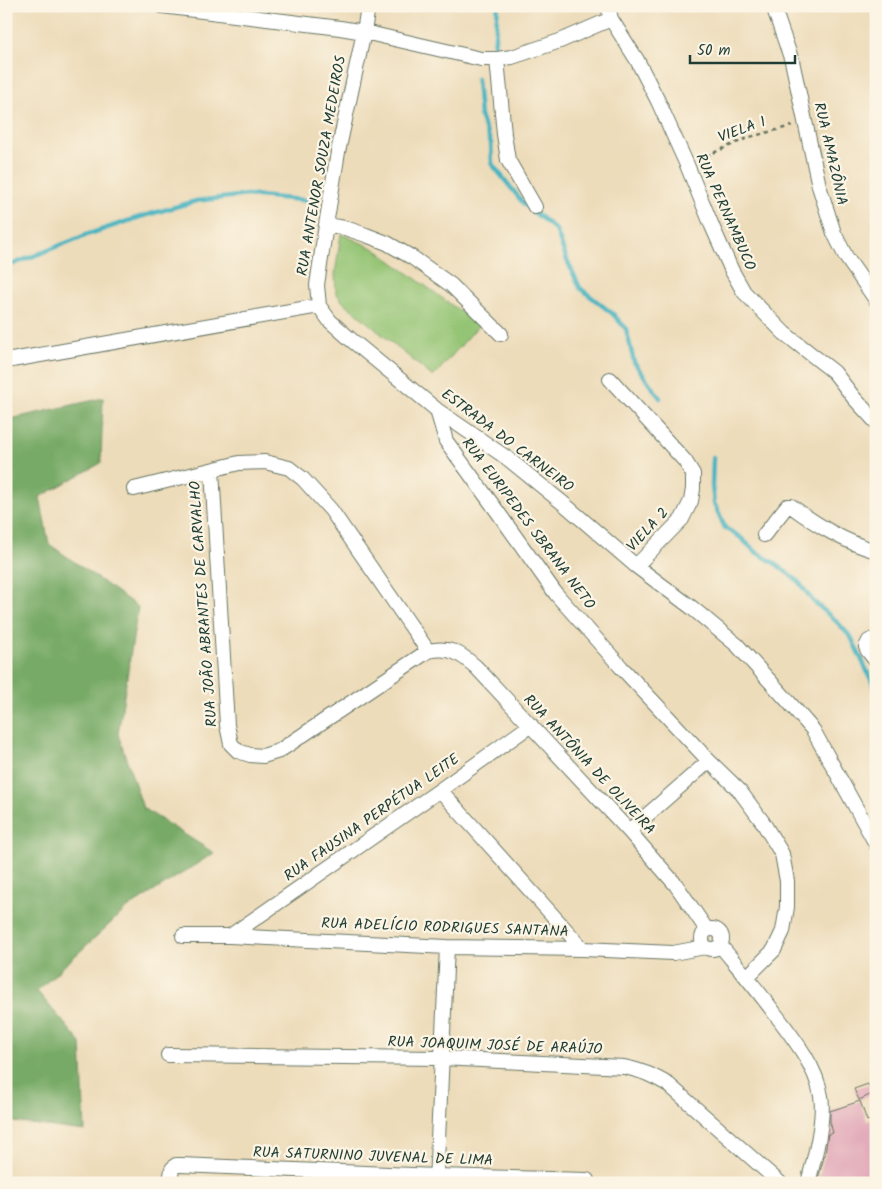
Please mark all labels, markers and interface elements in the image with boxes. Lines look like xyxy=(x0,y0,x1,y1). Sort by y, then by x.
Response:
scale bar xyxy=(690,32,794,64)
text: 50 m xyxy=(697,39,731,63)
street label: RUA ANTENOR SOUZA MEDEIROS xyxy=(291,54,353,278)
street label: RUA AMAZÔNIA xyxy=(806,100,854,208)
street label: VIELA 1 xyxy=(715,110,770,150)
street label: RUA PERNAMBUCO xyxy=(688,149,762,275)
street label: ESTRADA DO CARNEIRO xyxy=(436,383,578,499)
street label: RUA EURIPEDES SBRANA NETO xyxy=(455,433,601,615)
street label: RUA JOÃO ABRANTES DE CARVALHO xyxy=(183,480,225,728)
street label: VIELA 2 xyxy=(621,502,675,558)
street label: RUA ANTÔNIA DE OLIVEIRA xyxy=(517,689,661,841)
street label: RUA FAUSINA PERPÉTUA LEITE xyxy=(279,747,466,888)
street label: RUA ADELÍCIO RODRIGUES SANTANA xyxy=(321,912,569,944)
street label: RUA JOAQUIM JOSÉ DE ARAÚJO xyxy=(387,1030,603,1062)
street label: RUA SATURNINO JUVENAL DE LIMA xyxy=(252,1141,494,1173)

